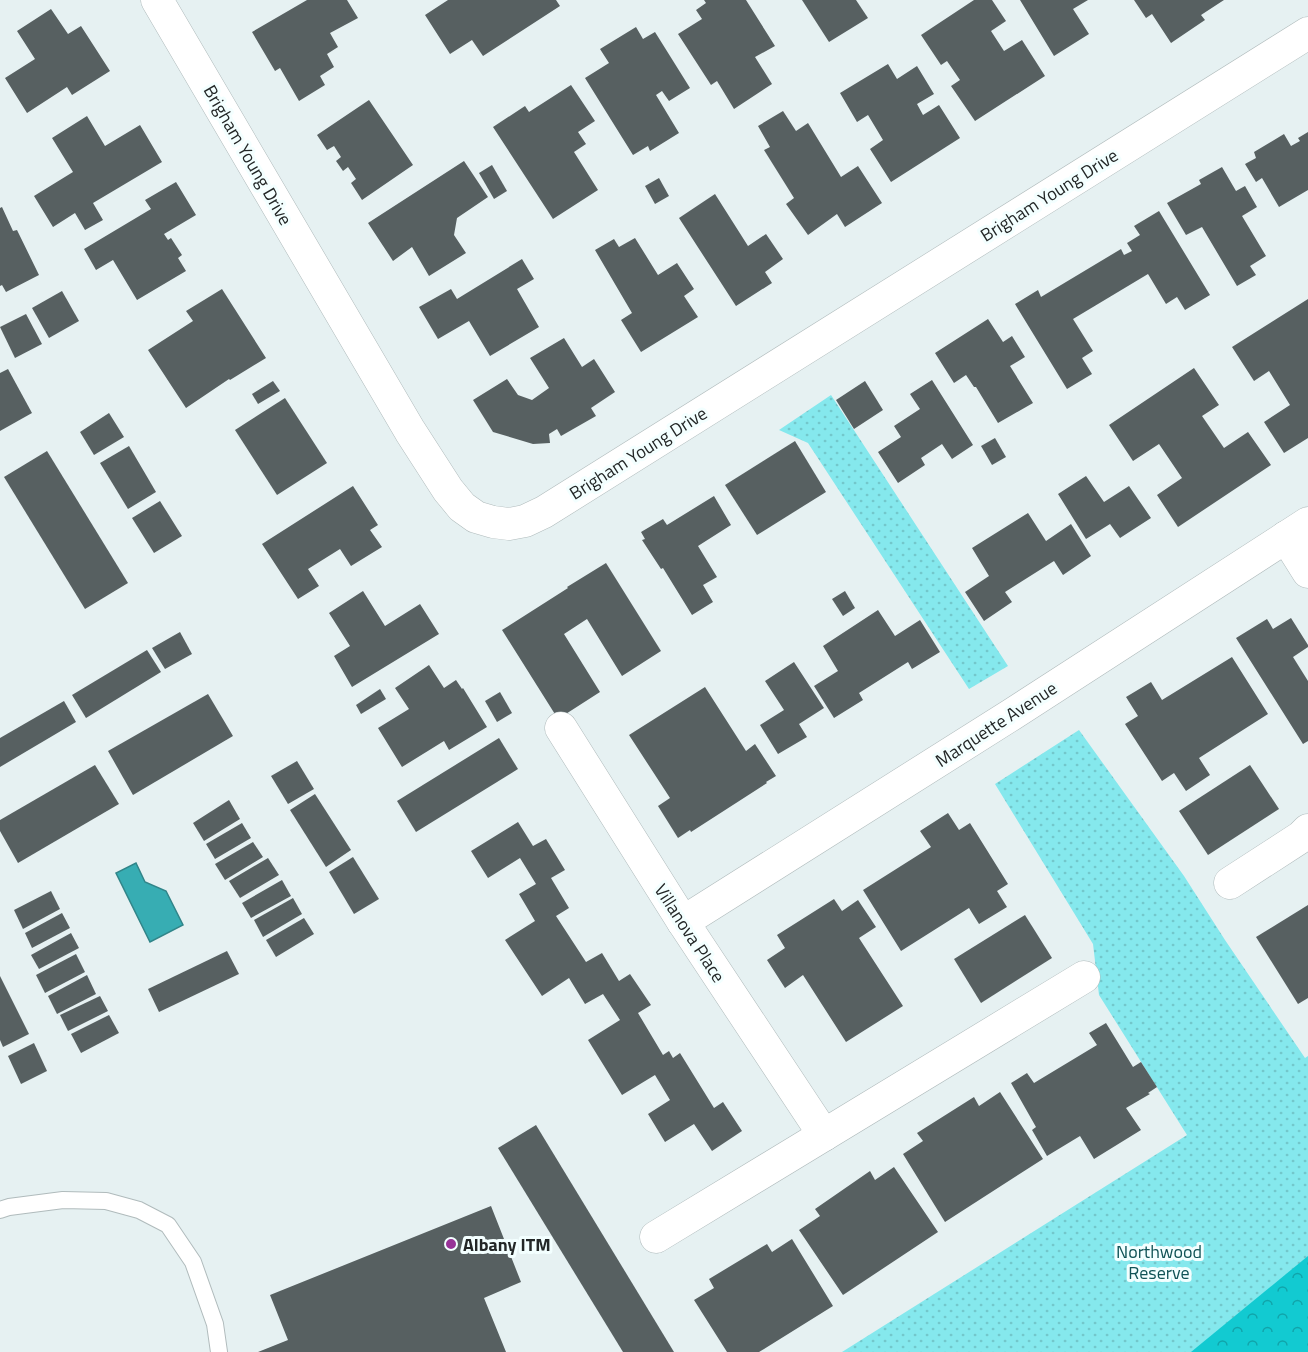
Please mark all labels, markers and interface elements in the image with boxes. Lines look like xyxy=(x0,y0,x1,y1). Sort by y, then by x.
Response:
street label: Brigham Young Drive xyxy=(197,80,299,230)
street label: Brigham Young Drive xyxy=(975,142,1123,248)
street label: Brigham Young Drive xyxy=(564,400,712,506)
street label: Marquette Avenue xyxy=(930,675,1062,773)
street label: Villanova Place xyxy=(648,878,732,988)
place label: Albany ITM xyxy=(463,1231,551,1258)
marker: Albany ITM xyxy=(444,1237,458,1251)
park label: Northwood Reserve xyxy=(1116,1238,1202,1286)

